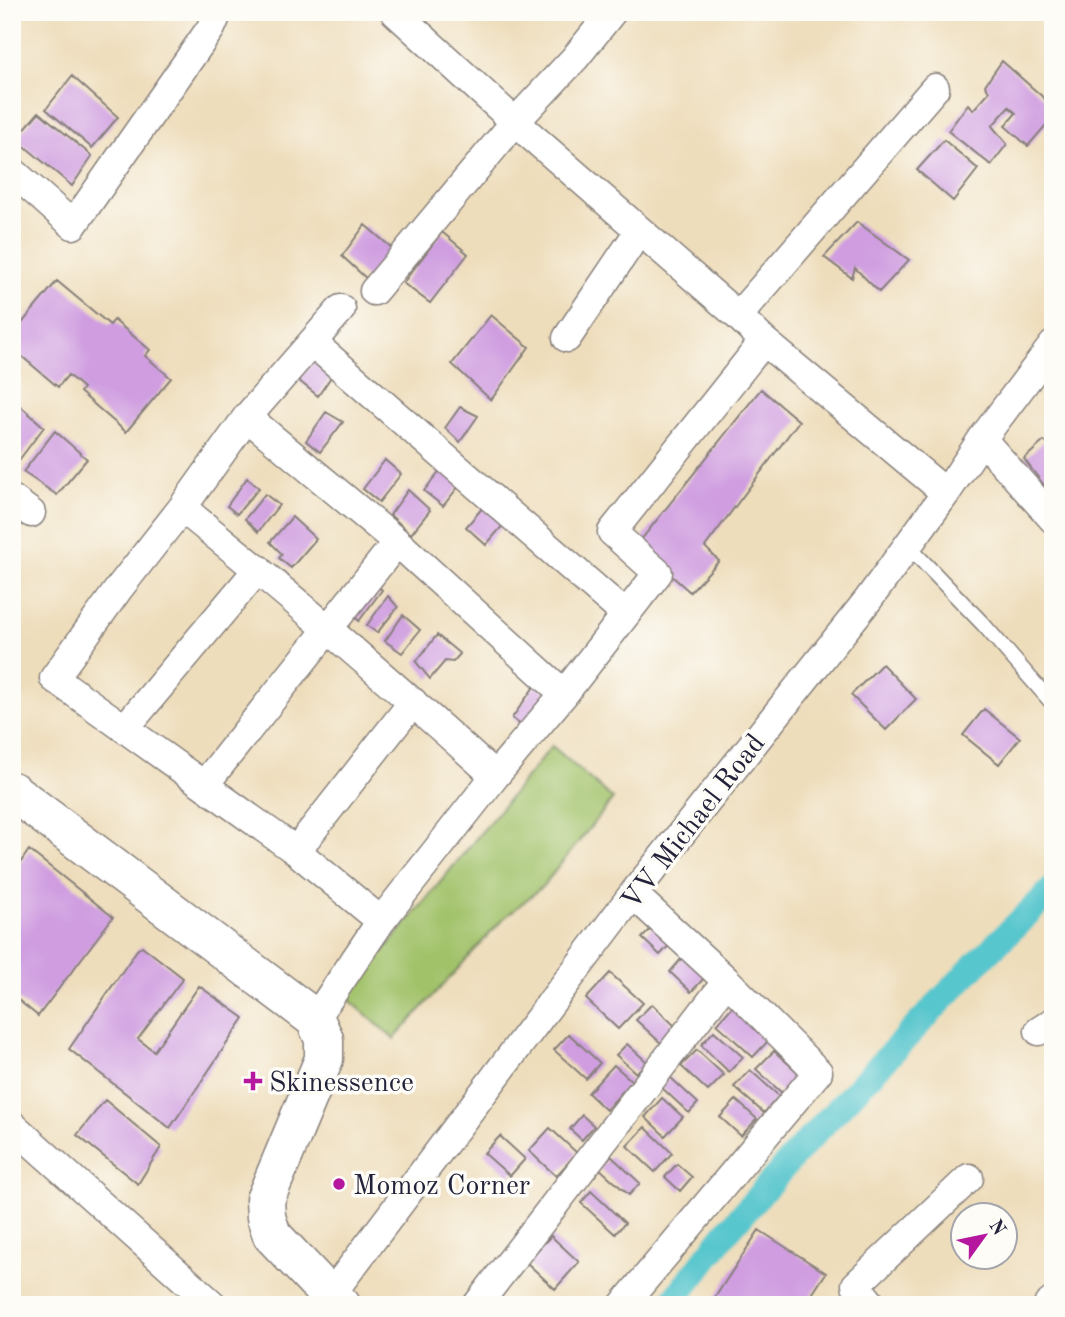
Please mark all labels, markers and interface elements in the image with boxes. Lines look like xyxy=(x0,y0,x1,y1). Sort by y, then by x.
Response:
street label: VV Michael Road xyxy=(617,730,771,916)
place label: Skinessence xyxy=(269,1070,414,1098)
marker: Skinessence xyxy=(243,1071,263,1091)
place label: Momoz Corner xyxy=(353,1173,530,1201)
marker: Momoz Corner xyxy=(331,1176,347,1192)
north arrow xyxy=(950,1202,1020,1272)
text: N xyxy=(984,1217,1008,1240)

